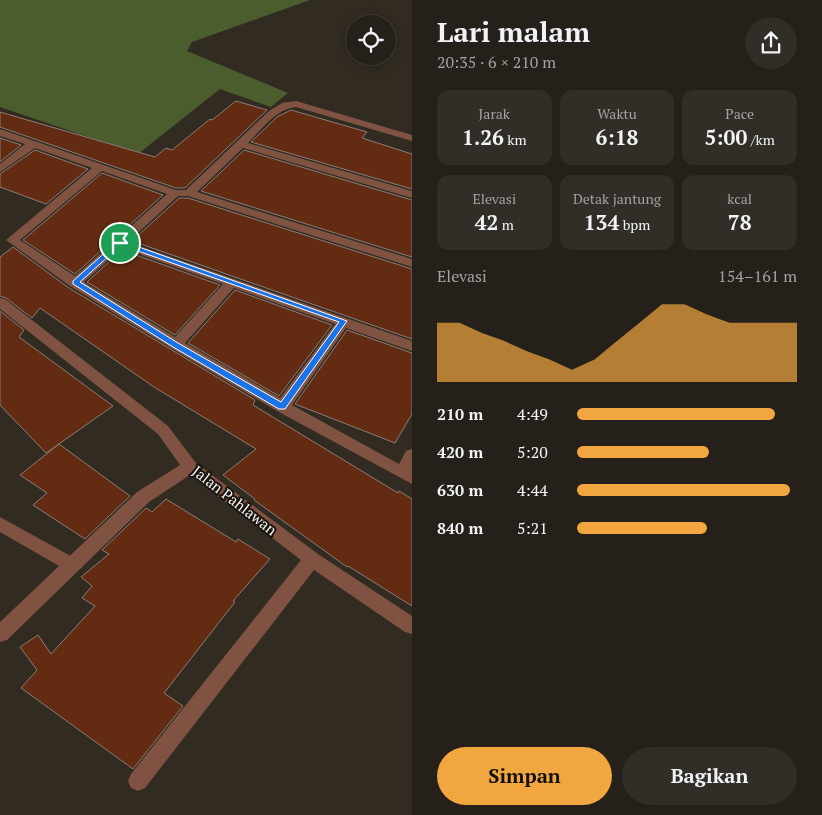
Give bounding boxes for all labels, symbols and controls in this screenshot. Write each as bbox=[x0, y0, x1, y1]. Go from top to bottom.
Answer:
text: Lari malam bbox=[437, 13, 590, 50]
map controls bbox=[346, 15, 396, 65]
button: locate bbox=[346, 15, 396, 65]
button: share bbox=[745, 17, 797, 69]
text: 20:35 · 6 × 210 m bbox=[437, 51, 556, 73]
text: Jarak bbox=[479, 104, 510, 123]
text: Waktu bbox=[597, 104, 637, 123]
text: Pace bbox=[725, 104, 754, 123]
text: 1.26 bbox=[462, 123, 504, 151]
text: 6:18 bbox=[596, 123, 638, 151]
text: 5:00 bbox=[704, 123, 747, 151]
text: km bbox=[504, 130, 527, 149]
text: /km bbox=[747, 130, 775, 149]
text: Elevasi bbox=[473, 189, 516, 208]
text: Detak jantung bbox=[573, 189, 661, 208]
text: kcal bbox=[727, 189, 752, 208]
text: 42 bbox=[475, 208, 498, 236]
text: 134 bbox=[584, 208, 619, 236]
text: 78 bbox=[728, 208, 752, 236]
text: m bbox=[498, 215, 514, 234]
text: bpm bbox=[619, 215, 650, 234]
pin bbox=[99, 222, 141, 264]
icon: arrive bbox=[106, 229, 134, 257]
text: Elevasi bbox=[437, 265, 487, 287]
text: 154–161 m bbox=[718, 265, 797, 287]
text: 210 m bbox=[437, 403, 483, 425]
text: 4:49 bbox=[517, 403, 548, 425]
text: 420 m bbox=[437, 441, 483, 463]
text: 5:20 bbox=[517, 441, 548, 463]
street label: Jalan Pahlawan bbox=[189, 461, 281, 539]
text: 630 m bbox=[437, 479, 483, 501]
text: 4:44 bbox=[517, 479, 548, 501]
text: 840 m bbox=[437, 517, 483, 539]
text: 5:21 bbox=[517, 517, 548, 539]
button: Simpan bbox=[437, 747, 612, 805]
button: Bagikan bbox=[622, 747, 797, 805]

